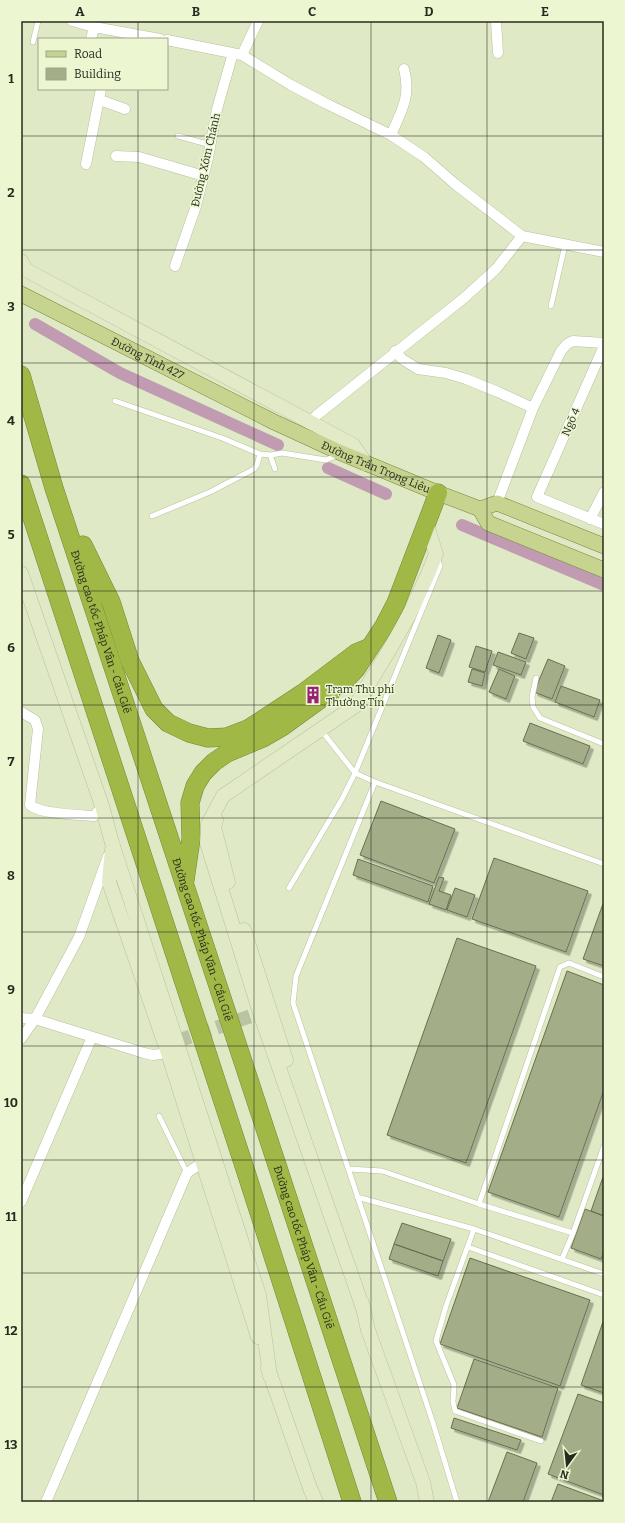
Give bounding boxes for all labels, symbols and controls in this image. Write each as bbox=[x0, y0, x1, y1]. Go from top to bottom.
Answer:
text: A bbox=[75, 4, 85, 19]
text: B bbox=[192, 4, 200, 19]
text: C bbox=[308, 4, 316, 19]
text: D bbox=[424, 4, 434, 19]
text: E bbox=[541, 4, 549, 19]
legend bbox=[38, 38, 168, 90]
text: Road bbox=[74, 47, 102, 61]
text: Building bbox=[74, 67, 121, 81]
text: 1 bbox=[8, 71, 14, 86]
street label: Đường Xóm Chánh bbox=[189, 112, 223, 208]
text: 2 bbox=[7, 185, 15, 200]
text: 3 bbox=[7, 299, 15, 314]
street label: Đường Tỉnh 427 bbox=[109, 334, 187, 382]
street label: Ngõ 4 bbox=[559, 405, 583, 438]
text: 4 bbox=[7, 413, 15, 428]
street label: Đường Trần Trọng Liêu bbox=[319, 438, 432, 496]
text: 5 bbox=[7, 527, 15, 542]
street label: Đường cao tốc Pháp Vân - Cầu Giẽ bbox=[68, 548, 134, 715]
text: 6 bbox=[7, 640, 15, 655]
place label: Trạm Thu phí Thường Tín bbox=[326, 683, 395, 709]
building icon: Trạm Thu phí Thường Tín bbox=[303, 685, 323, 705]
text: 7 bbox=[8, 754, 15, 769]
street label: Đường cao tốc Pháp Vân - Cầu Giẽ bbox=[170, 856, 236, 1023]
text: 8 bbox=[7, 868, 15, 883]
text: 9 bbox=[7, 982, 15, 997]
text: 10 bbox=[4, 1095, 18, 1110]
street label: Đường cao tốc Pháp Vân - Cầu Giẽ bbox=[271, 1164, 337, 1330]
text: 11 bbox=[5, 1209, 17, 1224]
text: 12 bbox=[5, 1323, 17, 1338]
text: 13 bbox=[4, 1437, 18, 1452]
north arrow bbox=[547, 1445, 587, 1485]
text: N bbox=[558, 1467, 570, 1482]

